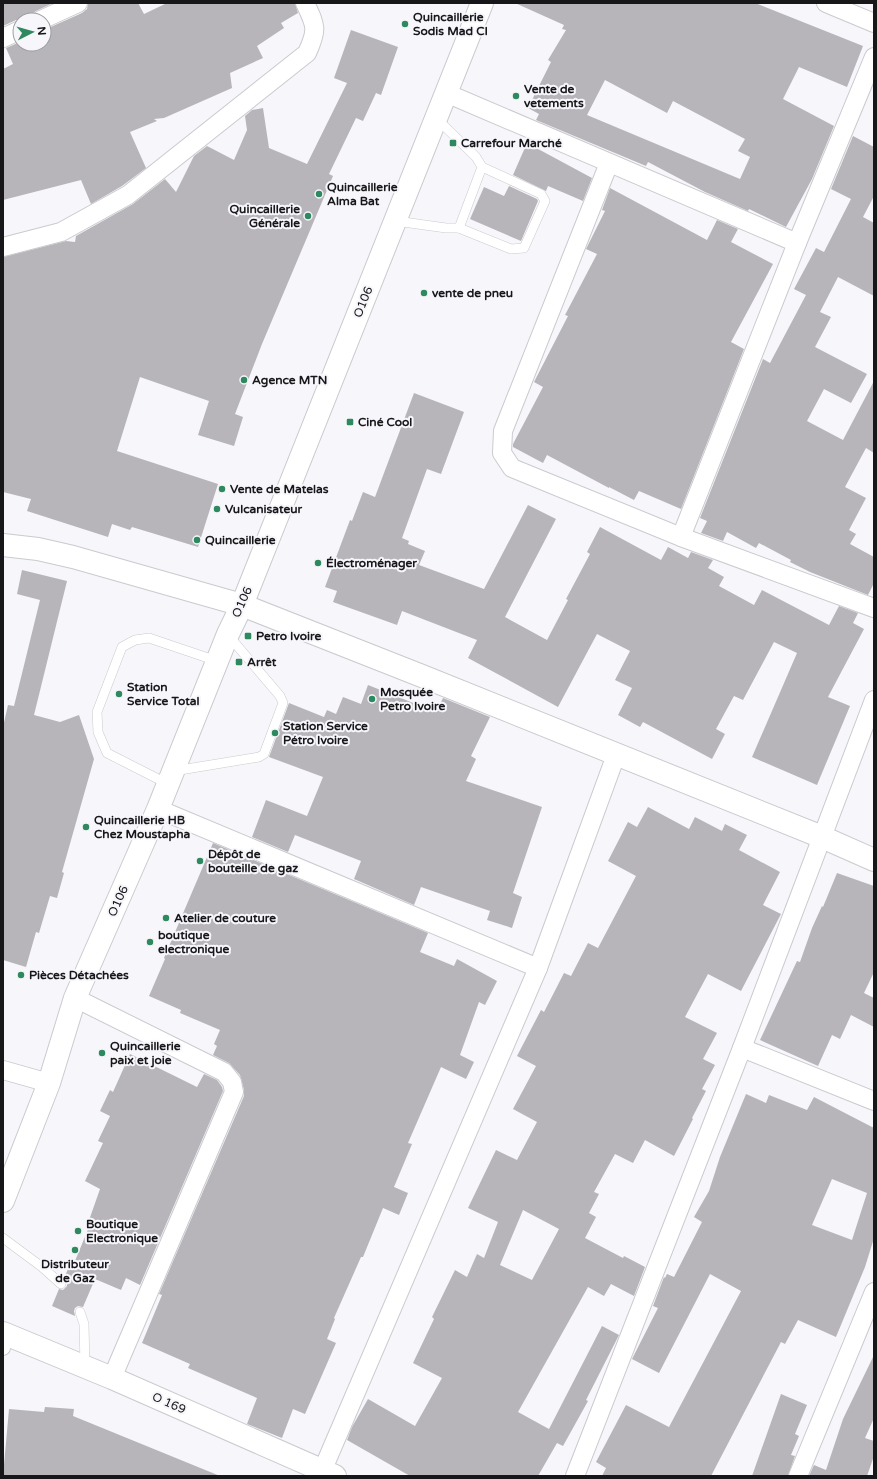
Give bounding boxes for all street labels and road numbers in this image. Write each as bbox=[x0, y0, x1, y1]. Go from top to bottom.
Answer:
street label: O106 bbox=[350, 284, 376, 320]
street label: O106 bbox=[229, 584, 255, 620]
street label: O106 bbox=[105, 883, 131, 919]
street label: O 169 bbox=[150, 1389, 188, 1417]

